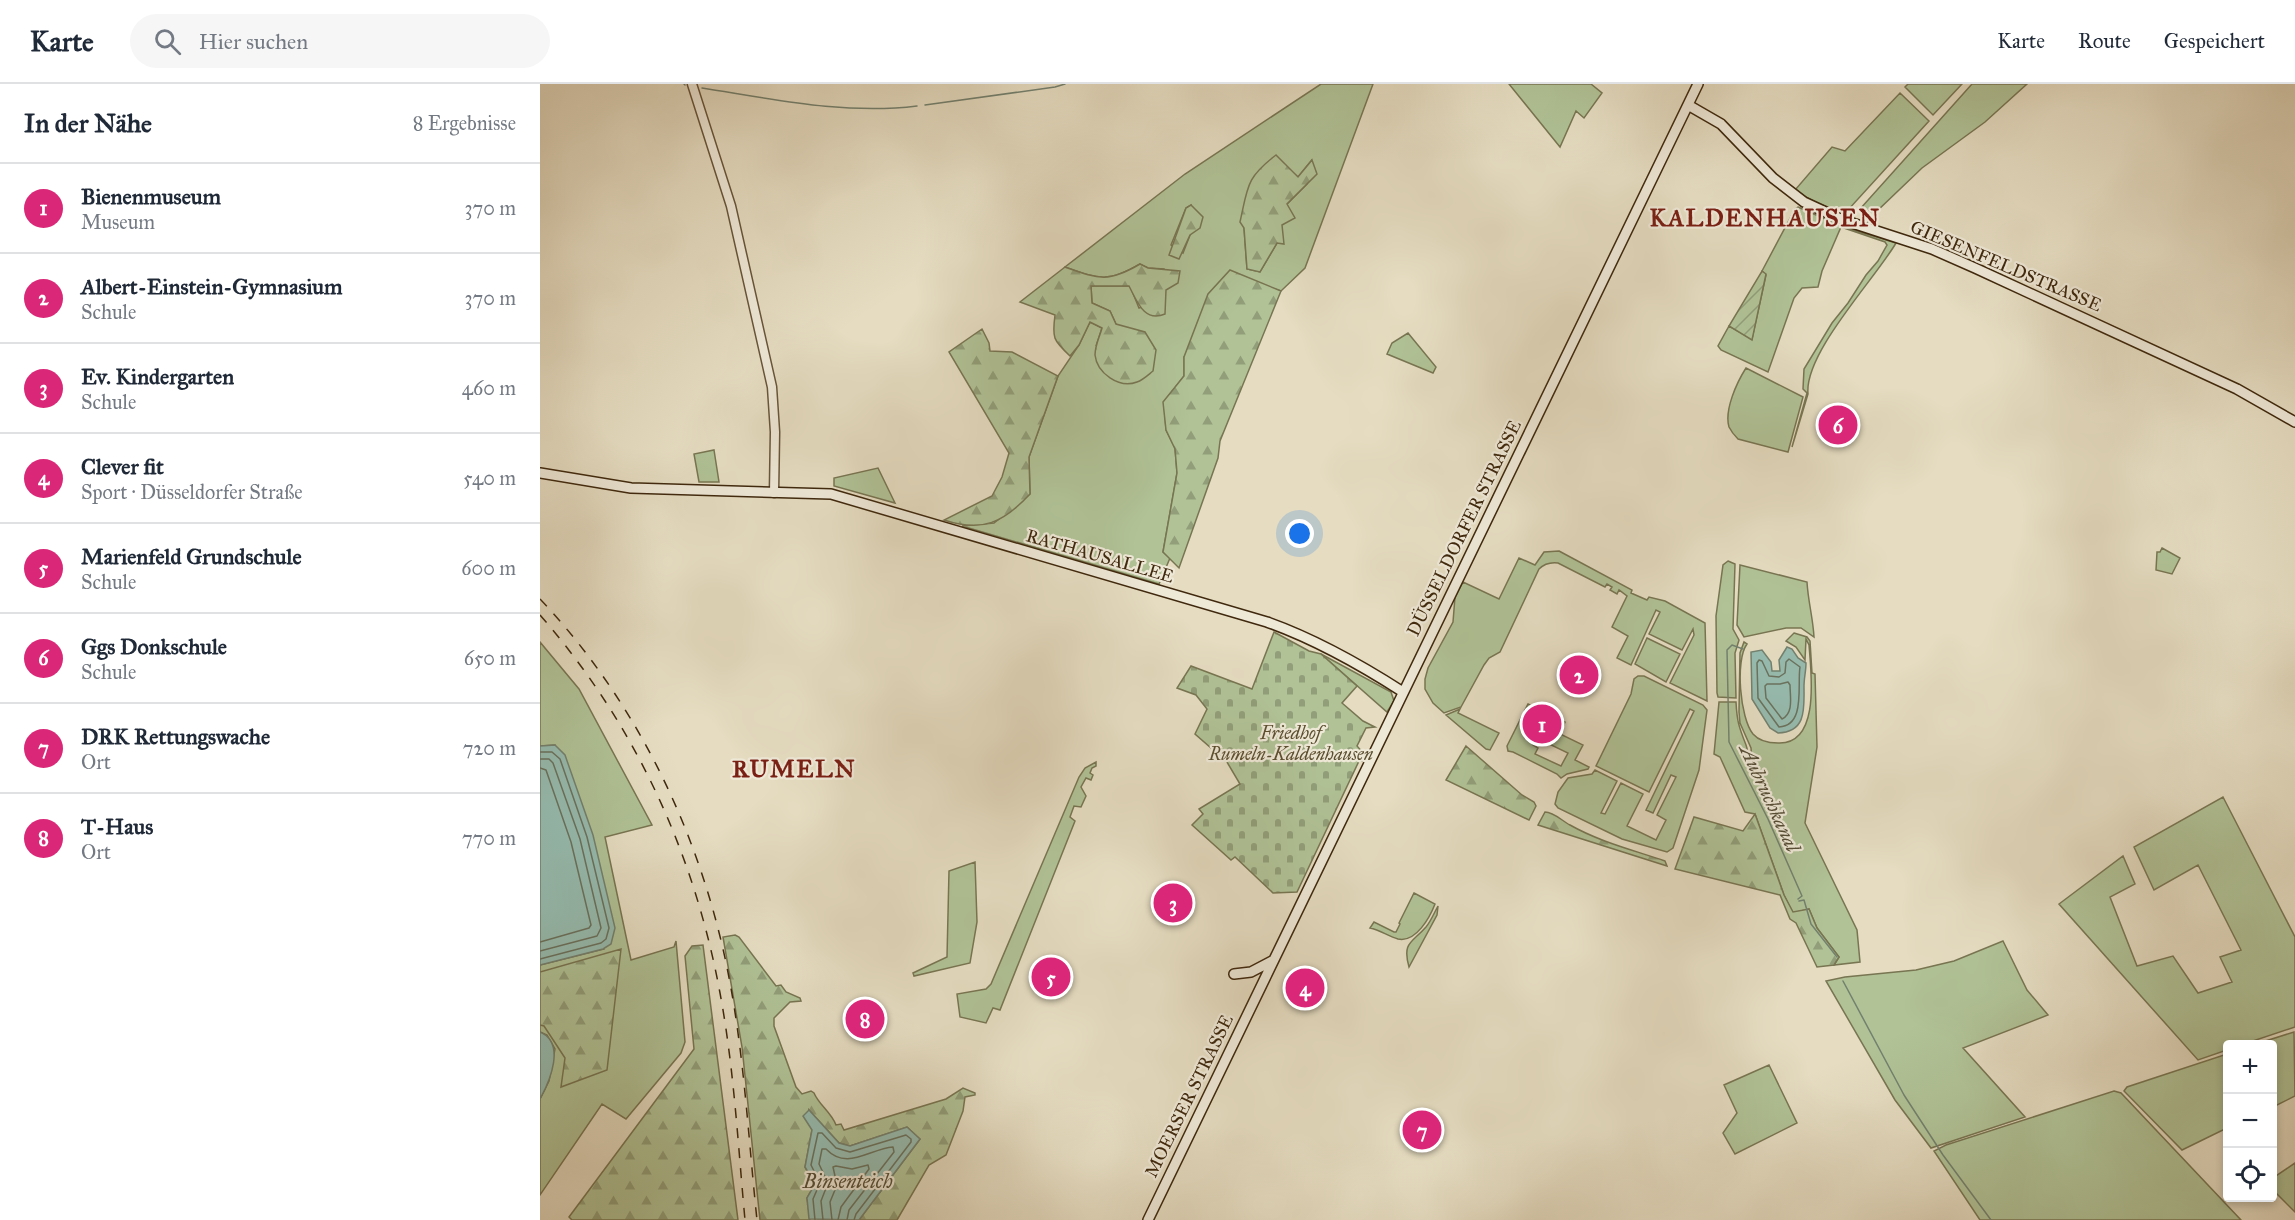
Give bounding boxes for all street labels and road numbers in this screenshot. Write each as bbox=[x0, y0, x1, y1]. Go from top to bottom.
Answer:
street label: GIESENFELDSTRASSE bbox=[1907, 216, 2105, 316]
street label: DÜSSELDORFER STRASSE bbox=[1401, 416, 1526, 640]
street label: RATHAUSALLEE bbox=[1024, 524, 1176, 588]
street label: MOERSER STRASSE bbox=[1140, 1011, 1238, 1181]

